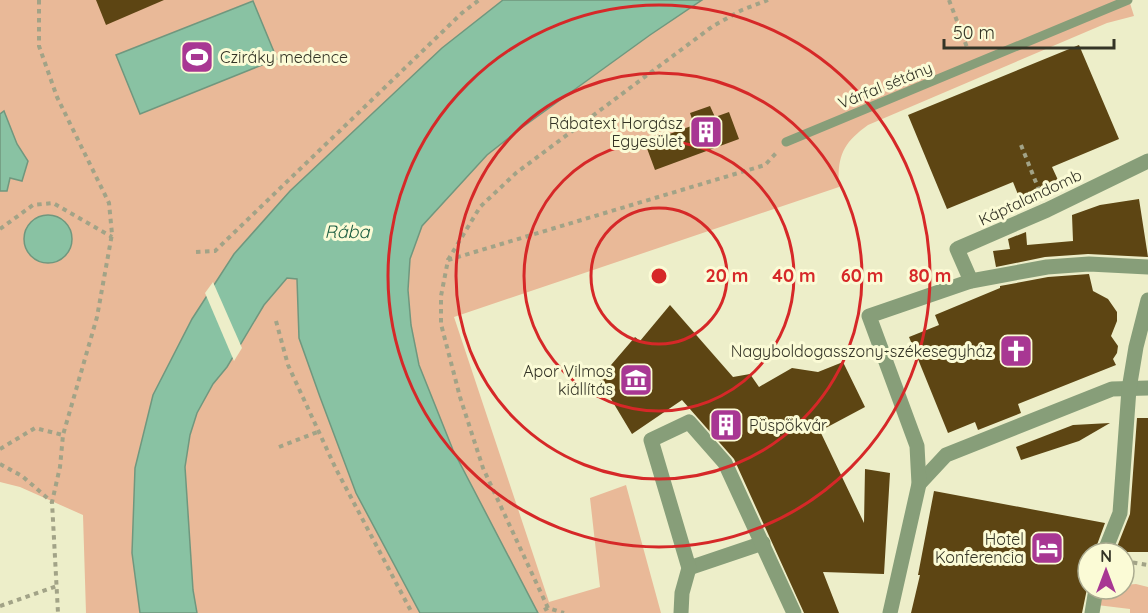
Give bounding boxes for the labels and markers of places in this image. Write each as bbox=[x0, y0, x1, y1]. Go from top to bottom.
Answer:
sports icon: Cziráky medence bbox=[179, 39, 215, 75]
place label: Cziráky medence bbox=[220, 47, 348, 67]
place label: Rábatext Horgász Egyesület bbox=[549, 113, 683, 151]
building icon: Rábatext Horgász Egyesület bbox=[688, 114, 724, 150]
centre of rings bbox=[649, 266, 669, 286]
church icon: Nagyboldogasszony-székesegyház bbox=[998, 333, 1034, 369]
place label: Nagyboldogasszony-székesegyház bbox=[731, 341, 993, 361]
place label: Apor Vilmos kiállítás bbox=[523, 361, 613, 399]
museum icon: Apor Vilmos kiállítás bbox=[618, 362, 654, 398]
building icon: Püspökvár bbox=[708, 407, 744, 443]
place label: Püspökvár bbox=[749, 415, 827, 435]
place label: Hotel Konferencia bbox=[935, 529, 1024, 567]
hotel icon: Hotel Konferencia bbox=[1029, 530, 1065, 566]

